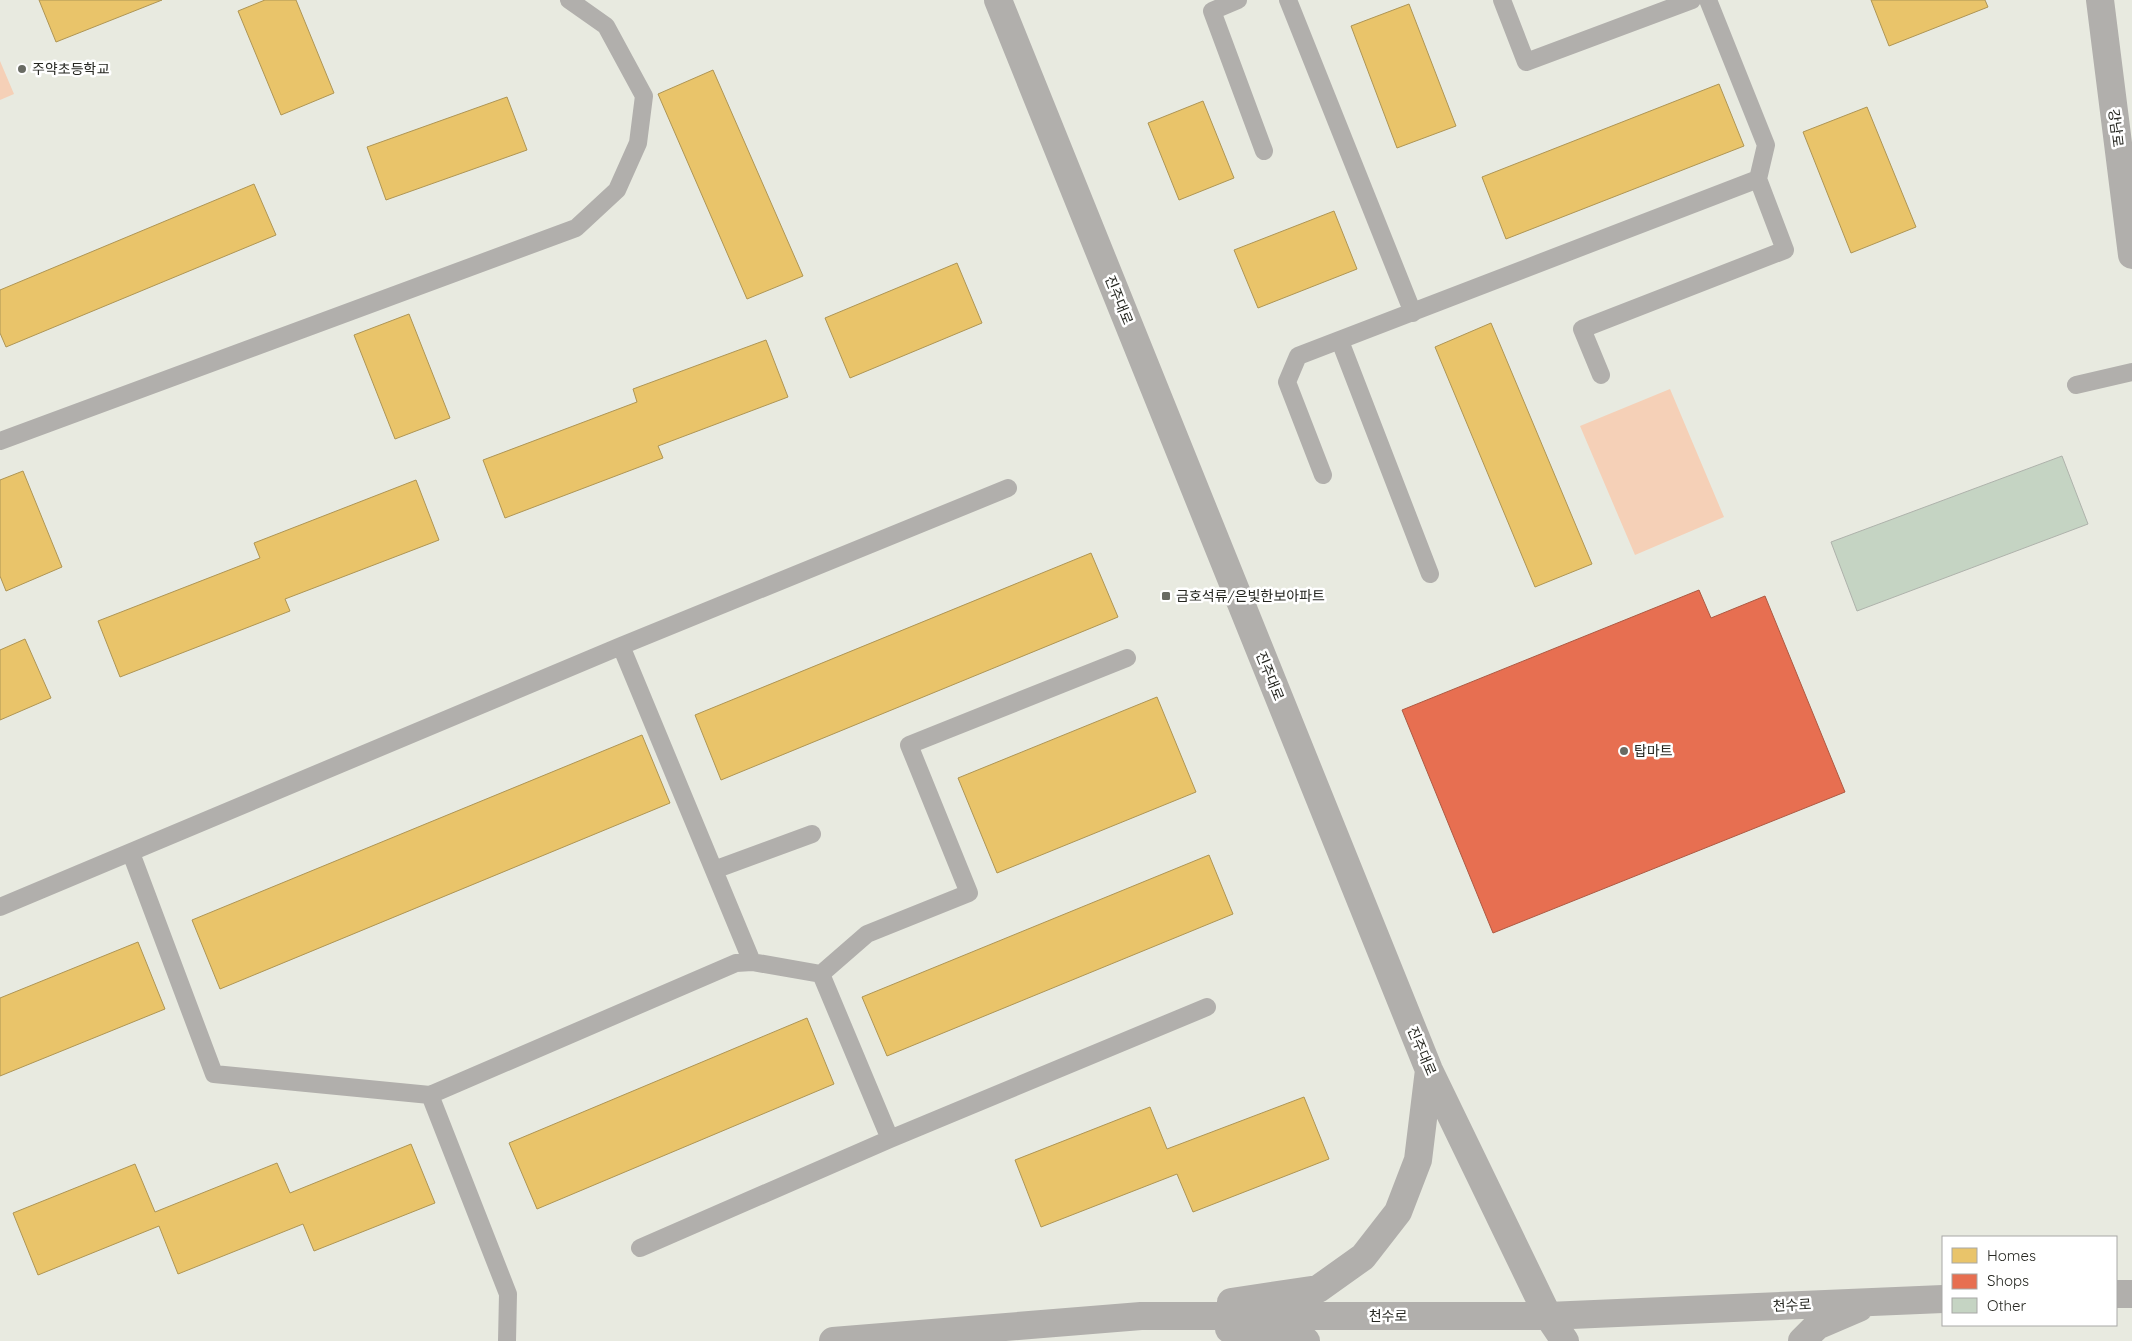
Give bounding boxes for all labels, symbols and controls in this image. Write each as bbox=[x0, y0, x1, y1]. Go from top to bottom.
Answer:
place label: 주약초등학교 bbox=[32, 60, 109, 78]
marker: 주약초등학교 bbox=[16, 63, 28, 75]
street label: 강남로 bbox=[2105, 108, 2127, 148]
street label: 진주대로 bbox=[1101, 273, 1137, 327]
place label: 금호석류/은빛한보아파트 bbox=[1176, 587, 1325, 605]
marker: 금호석류/은빛한보아파트 bbox=[1160, 590, 1172, 602]
street label: 진주대로 bbox=[1252, 649, 1288, 703]
place label: 탑마트 bbox=[1634, 742, 1673, 760]
marker: 탑마트 bbox=[1618, 745, 1630, 757]
street label: 진주대로 bbox=[1404, 1024, 1440, 1078]
legend bbox=[1942, 1236, 2117, 1326]
text: Homes bbox=[1987, 1246, 2036, 1265]
text: Shops bbox=[1987, 1271, 2029, 1290]
street label: 천수로 bbox=[1772, 1295, 1812, 1315]
text: Other bbox=[1987, 1296, 2027, 1315]
street label: 천수로 bbox=[1369, 1307, 1407, 1325]

